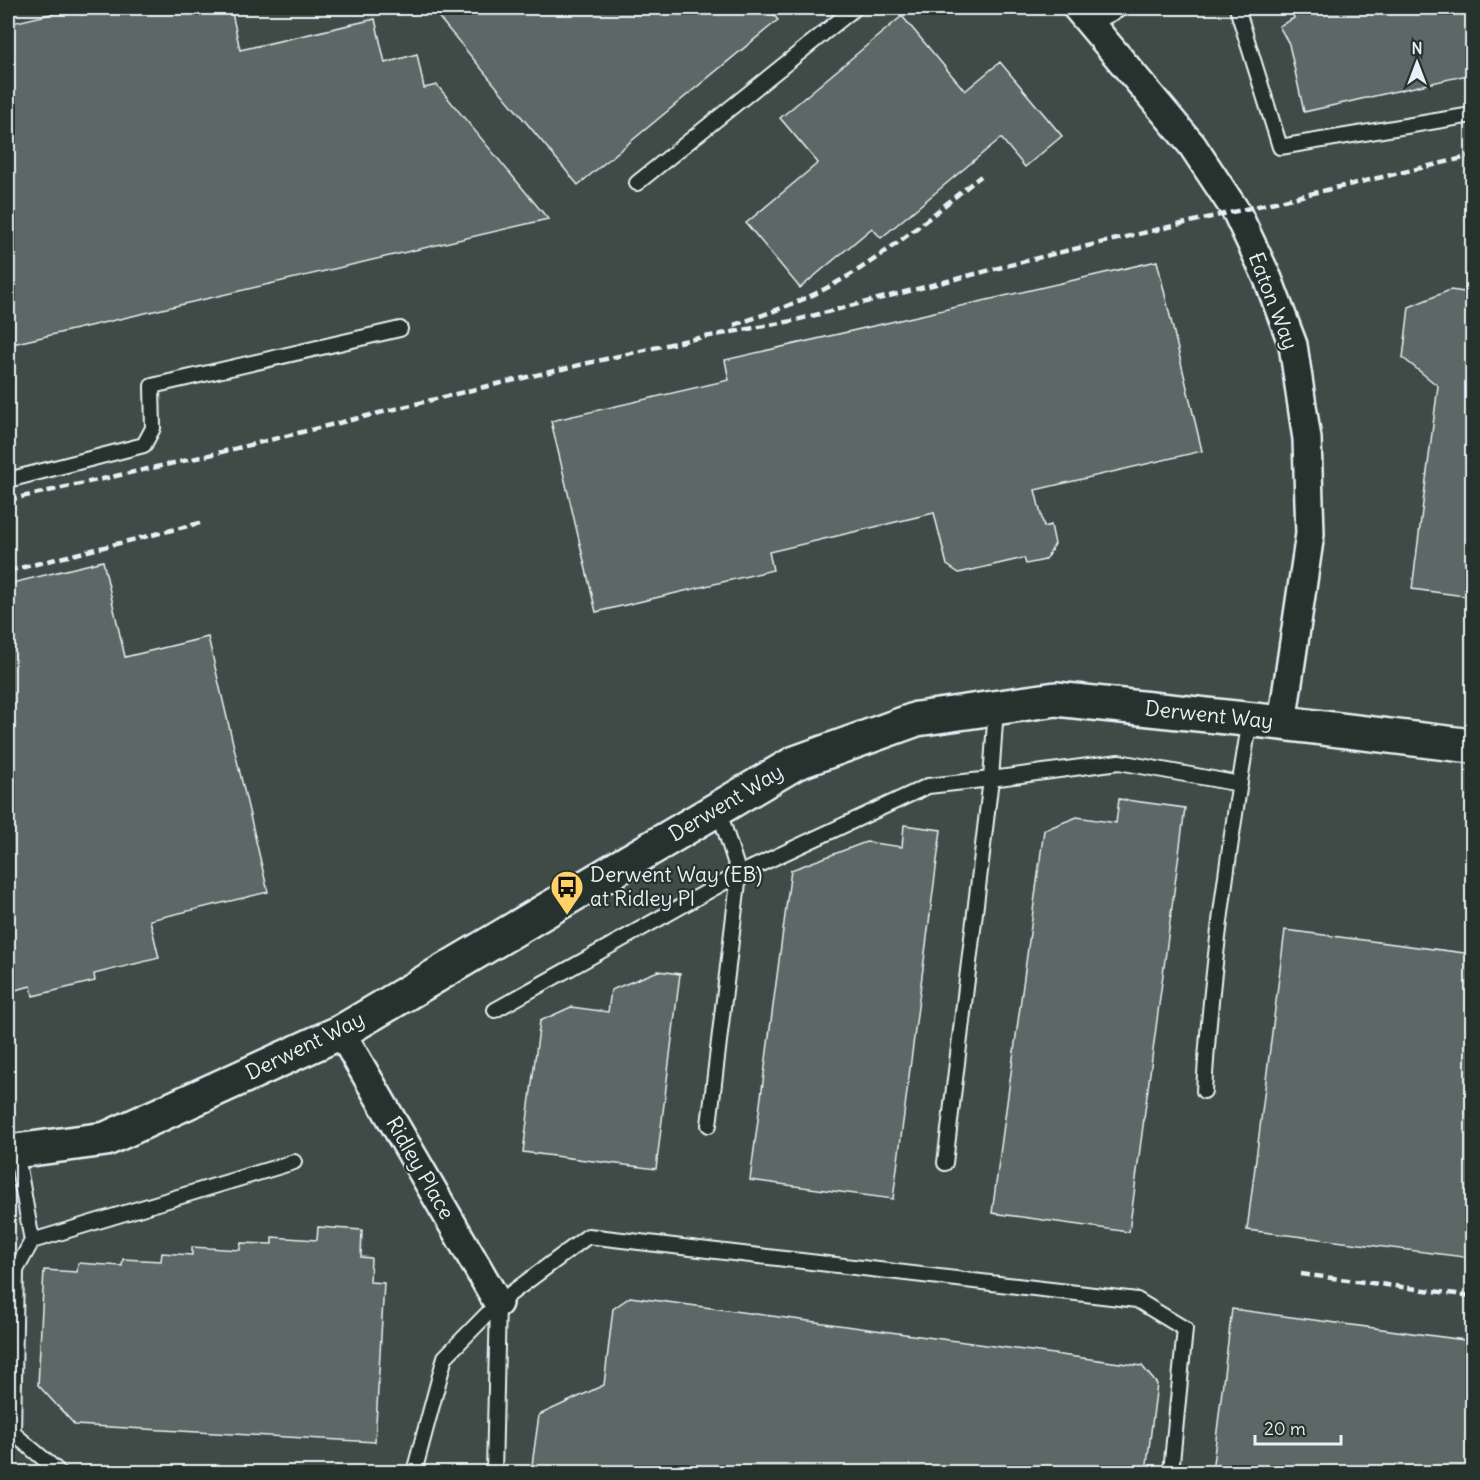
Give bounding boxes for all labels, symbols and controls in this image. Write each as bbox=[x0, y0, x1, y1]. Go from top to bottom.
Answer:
north arrow bbox=[1387, 33, 1447, 93]
text: N bbox=[1411, 38, 1423, 58]
street label: Eaton Way bbox=[1243, 248, 1304, 353]
street label: Derwent Way bbox=[1144, 694, 1275, 735]
street label: Derwent Way bbox=[664, 758, 788, 847]
place label: Derwent Way (EB) at Ridley Pl bbox=[590, 861, 762, 912]
bus stop icon: Derwent Way (EB) at Ridley Pl bbox=[549, 869, 585, 916]
street label: Derwent Way bbox=[241, 1005, 369, 1086]
street label: Ridley Place bbox=[380, 1112, 461, 1224]
scale bar bbox=[1255, 1408, 1340, 1446]
text: 20 m bbox=[1264, 1417, 1306, 1440]

